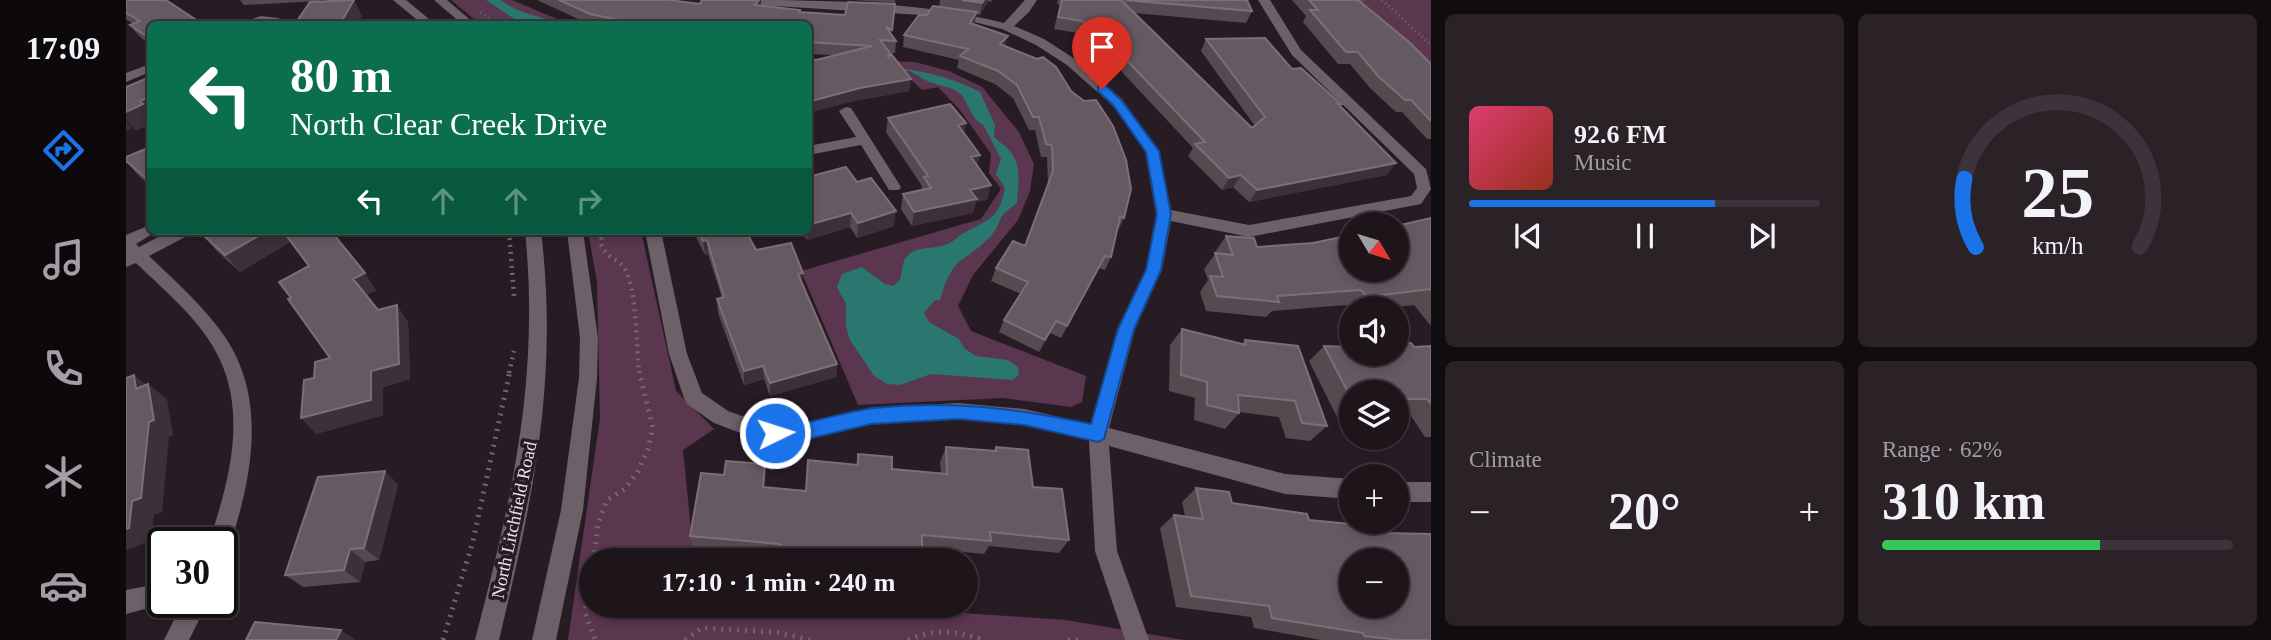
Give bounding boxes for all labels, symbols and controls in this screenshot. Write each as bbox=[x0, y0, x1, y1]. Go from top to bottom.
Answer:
pin bbox=[1072, 17, 1132, 89]
icon: arrive bbox=[1083, 28, 1121, 66]
text: 17:09 bbox=[26, 30, 100, 66]
text: 80 m bbox=[290, 48, 392, 103]
icon: left bbox=[175, 49, 266, 140]
text: North Clear Creek Drive bbox=[290, 106, 607, 142]
text: 92.6 FM bbox=[1574, 120, 1666, 149]
icon: directions bbox=[39, 126, 88, 175]
text: Music bbox=[1574, 150, 1632, 175]
text: 25 bbox=[2021, 152, 2094, 233]
icon: left bbox=[351, 182, 389, 220]
icon: ahead bbox=[424, 182, 462, 220]
icon: ahead bbox=[497, 182, 535, 220]
icon: right bbox=[570, 182, 608, 220]
north arrow bbox=[1339, 212, 1409, 282]
map controls bbox=[1339, 212, 1409, 618]
icon: previous bbox=[1509, 217, 1547, 255]
icon: pause bbox=[1626, 217, 1664, 255]
icon: next bbox=[1743, 217, 1781, 255]
text: km/h bbox=[2032, 232, 2084, 259]
icon: music bbox=[39, 235, 88, 284]
button: sound bbox=[1339, 296, 1409, 366]
icon: phone bbox=[39, 344, 88, 393]
button: layers bbox=[1339, 380, 1409, 450]
position arrow bbox=[738, 396, 812, 470]
text: Range · 62% bbox=[1882, 437, 2002, 462]
street label: North Litchfield Road bbox=[488, 440, 540, 600]
text: Climate bbox=[1469, 447, 1542, 472]
icon: climate bbox=[39, 452, 88, 501]
button: + bbox=[1339, 464, 1409, 534]
text: 310 km bbox=[1882, 473, 2045, 530]
text: 20° bbox=[1608, 483, 1681, 540]
text: − bbox=[1469, 491, 1490, 533]
text: + bbox=[1799, 491, 1820, 533]
speed limit sign: 30 bbox=[147, 527, 238, 618]
button: − bbox=[1339, 548, 1409, 618]
icon: car bbox=[39, 561, 88, 610]
text: 17:10 · 1 min · 240 m bbox=[662, 568, 896, 597]

